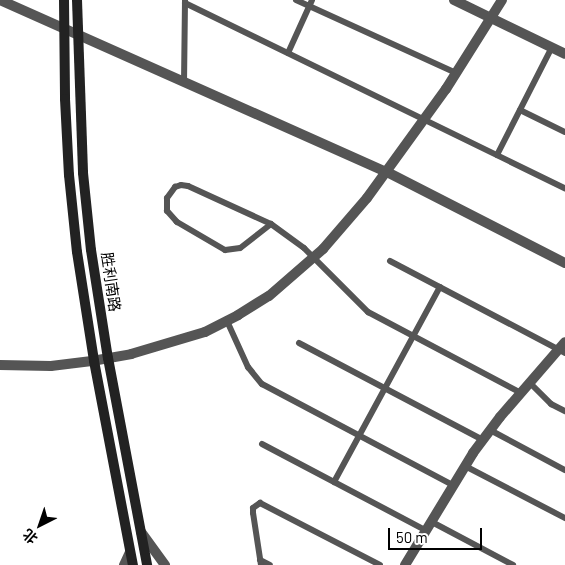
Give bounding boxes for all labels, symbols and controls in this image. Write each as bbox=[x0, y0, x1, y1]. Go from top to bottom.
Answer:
street label: 胜利南路 bbox=[98, 251, 124, 313]
north arrow bbox=[15, 500, 65, 550]
scale bar bbox=[390, 518, 484, 550]
text: 北 bbox=[19, 526, 41, 548]
text: 50 m bbox=[396, 528, 428, 546]

